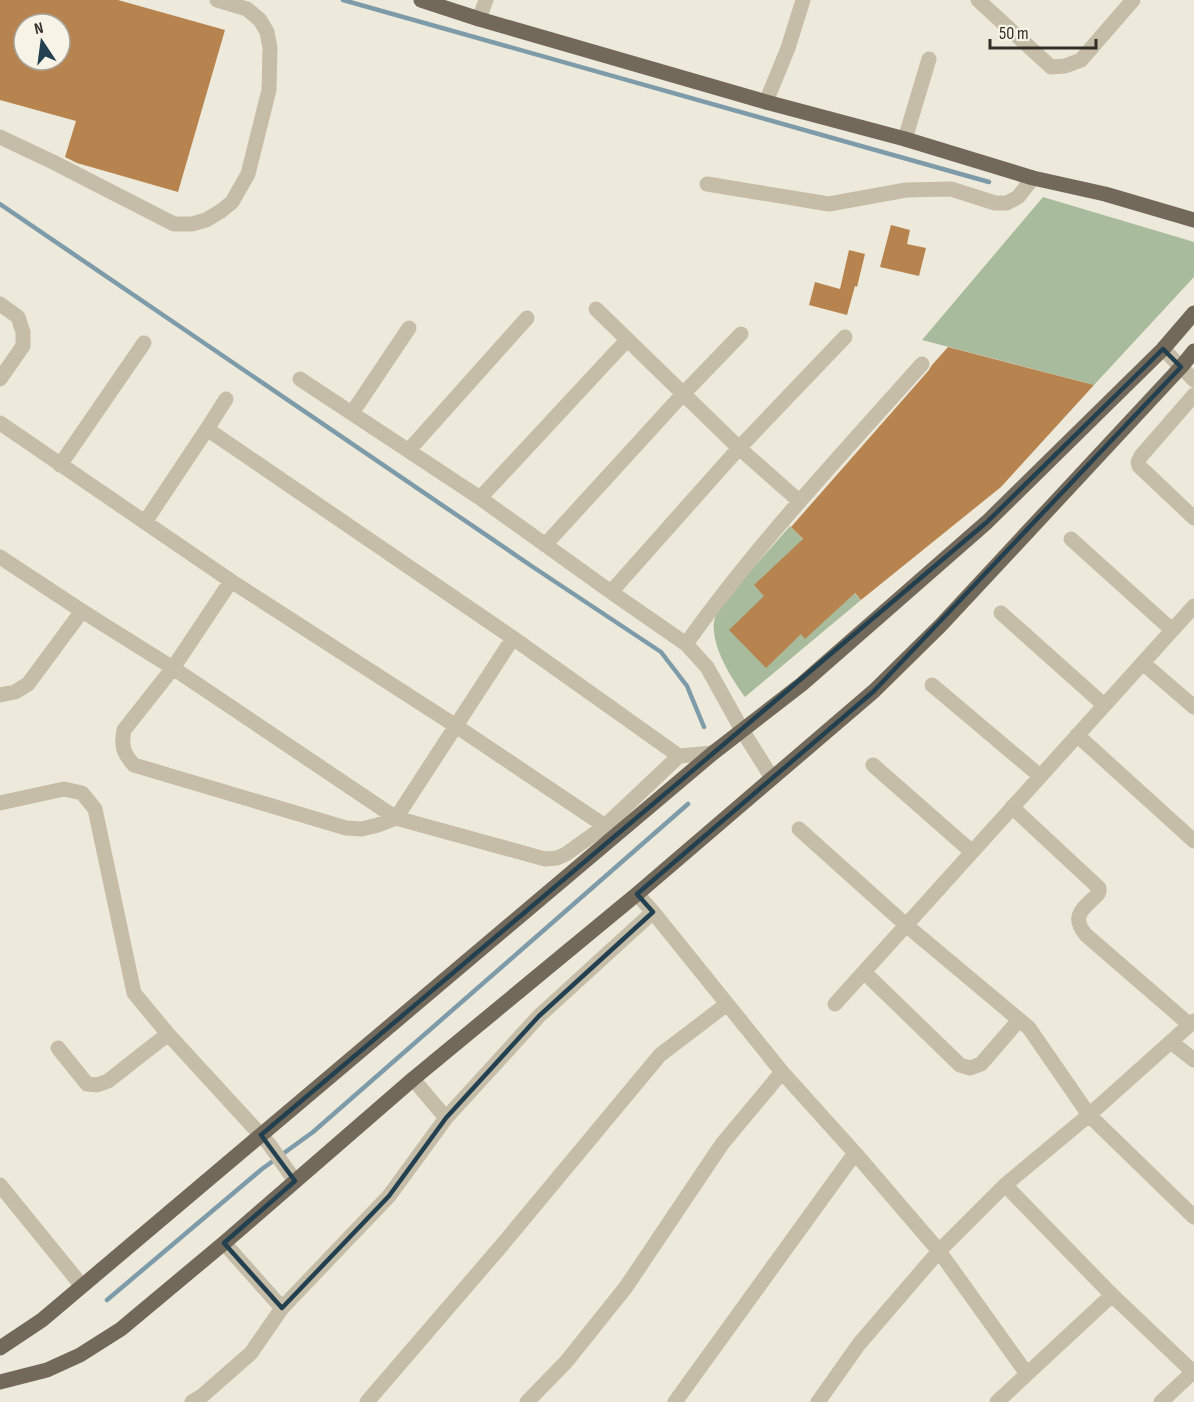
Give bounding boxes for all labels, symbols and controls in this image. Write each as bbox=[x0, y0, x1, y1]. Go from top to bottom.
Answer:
north arrow bbox=[12, 12, 72, 72]
scale bar bbox=[990, 12, 1096, 50]
text: N bbox=[33, 19, 45, 39]
text: 50 m bbox=[999, 23, 1029, 44]

